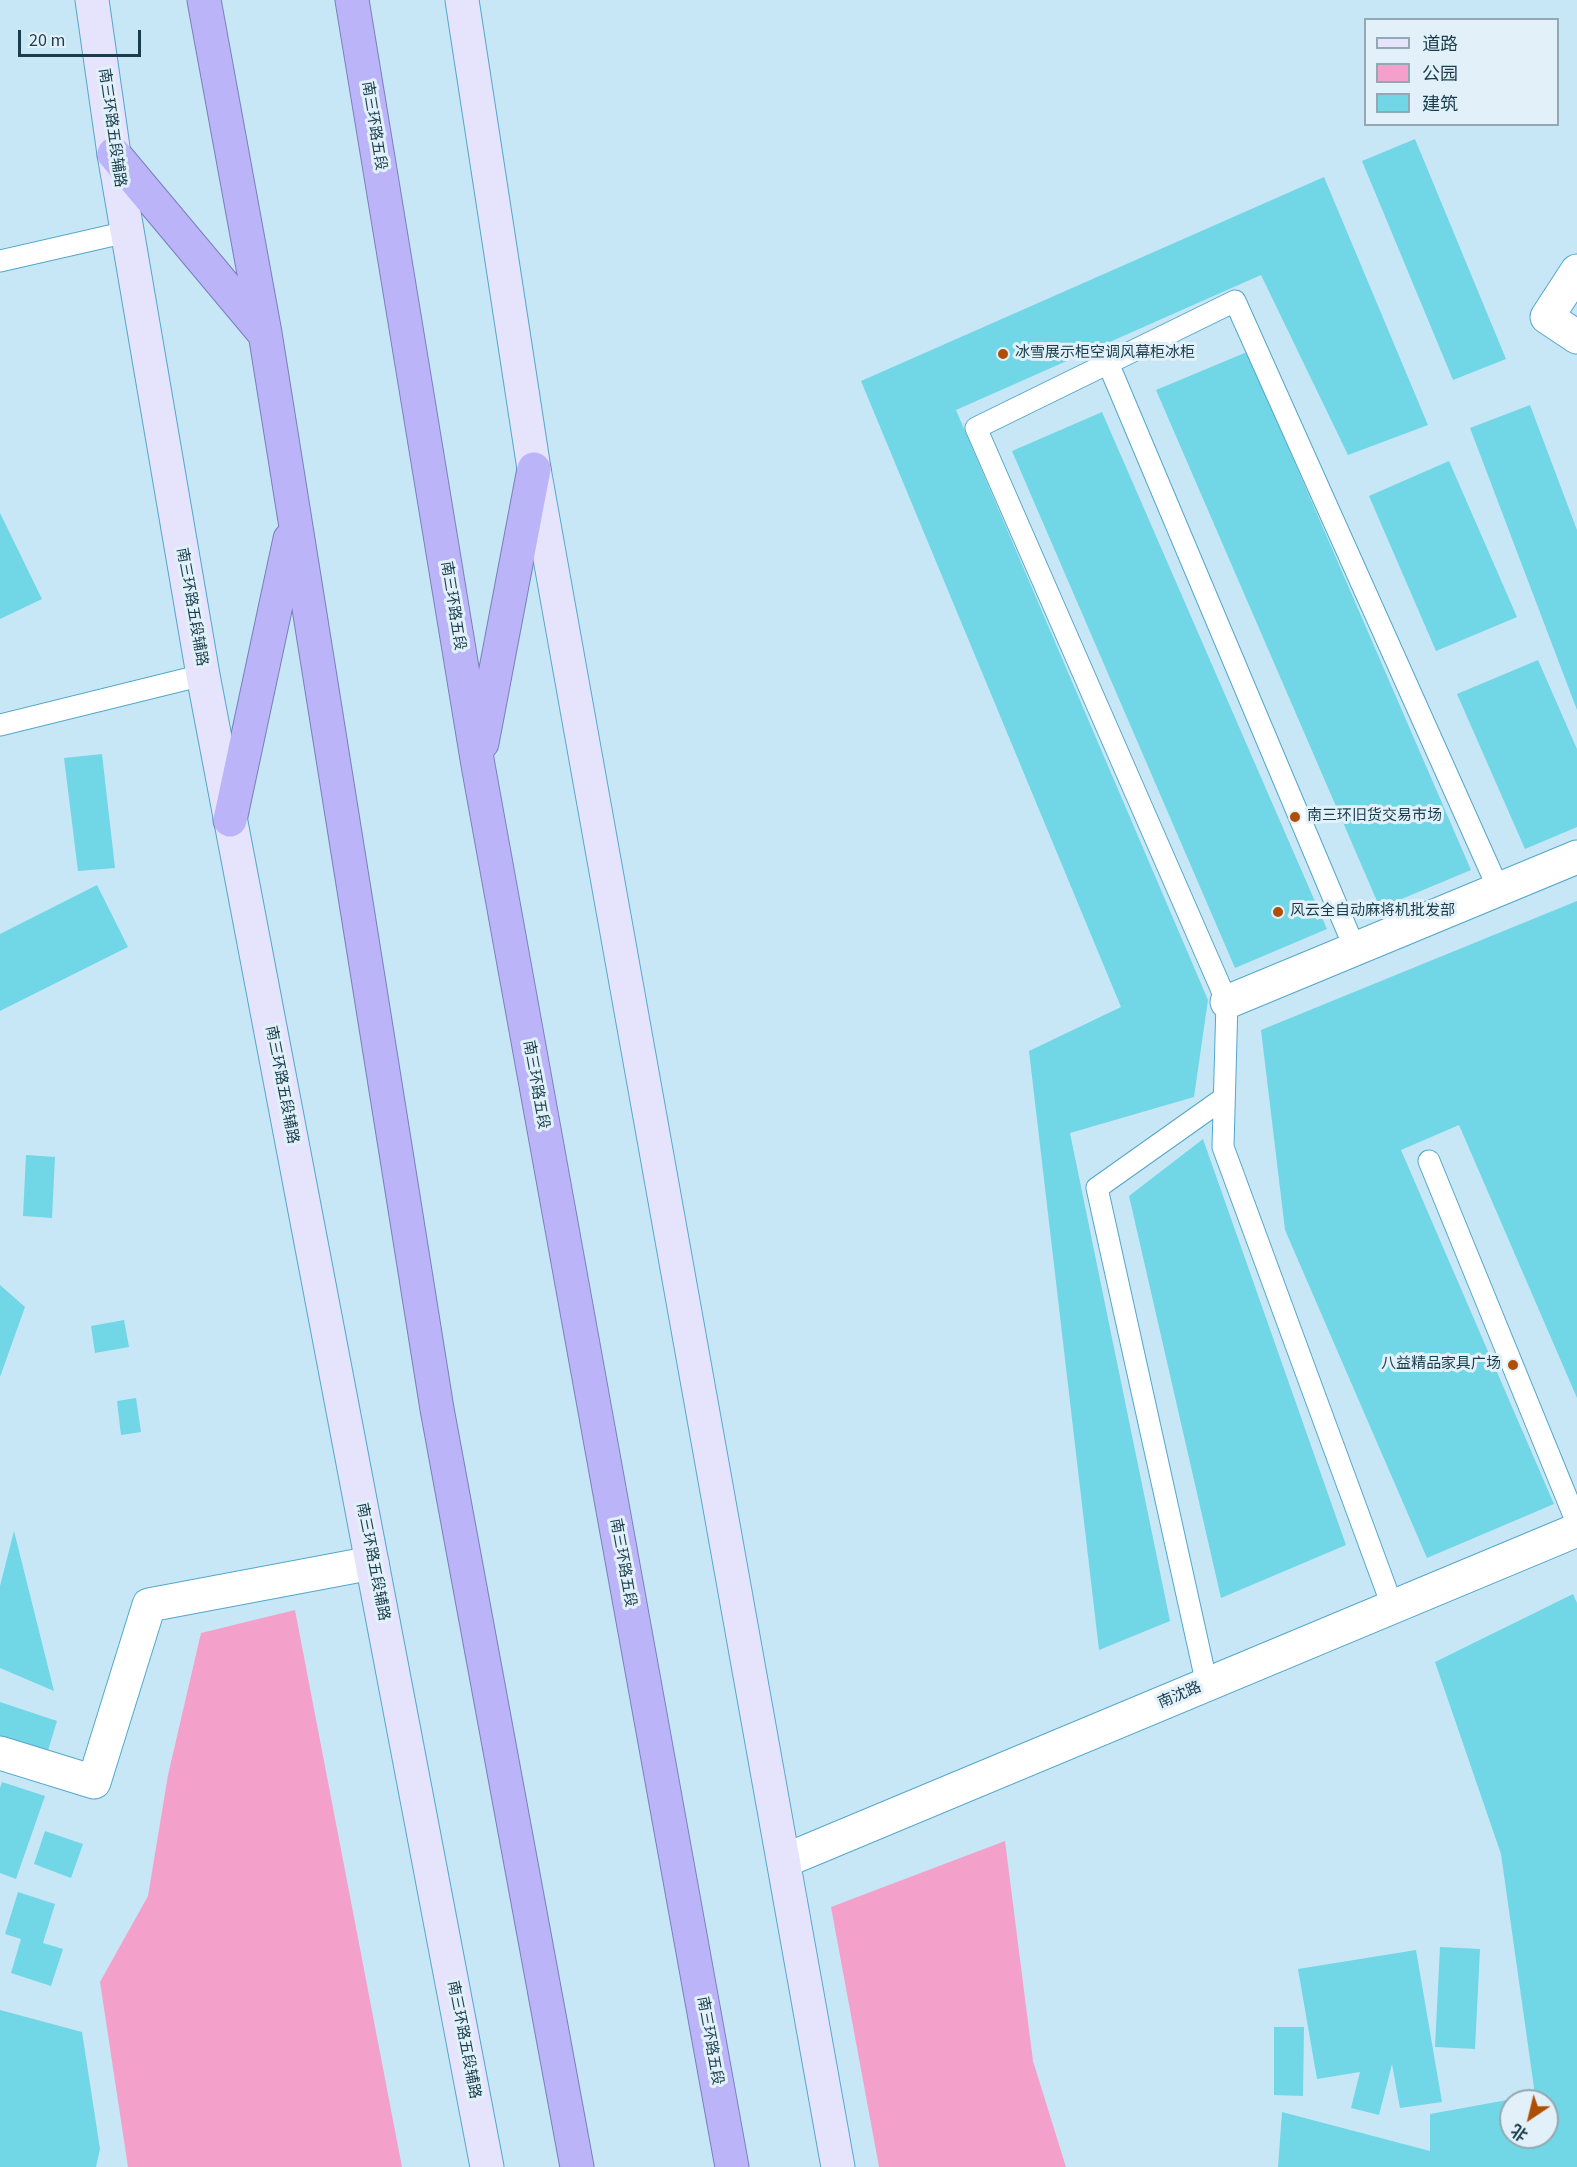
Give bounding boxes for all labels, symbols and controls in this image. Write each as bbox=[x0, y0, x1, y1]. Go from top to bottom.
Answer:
scale bar bbox=[21, 18, 144, 56]
legend bbox=[1364, 18, 1559, 126]
text: 20 m bbox=[29, 28, 65, 53]
text: 道路 bbox=[1422, 32, 1458, 57]
text: 公园 bbox=[1422, 62, 1458, 87]
street label: 南三环路五段辅路 bbox=[94, 67, 128, 189]
street label: 南三环路五段 bbox=[357, 80, 389, 172]
text: 建筑 bbox=[1422, 92, 1458, 117]
place label: 冰雪展示柜空调风幕柜冰柜 bbox=[1015, 345, 1195, 363]
marker: 冰雪展示柜空调风幕柜冰柜 bbox=[996, 347, 1010, 361]
street label: 南三环路五段辅路 bbox=[172, 546, 210, 668]
street label: 南三环路五段 bbox=[436, 560, 468, 652]
place label: 南三环旧货交易市场 bbox=[1307, 808, 1442, 826]
marker: 南三环旧货交易市场 bbox=[1288, 810, 1302, 824]
place label: 风云全自动麻将机批发部 bbox=[1290, 903, 1455, 921]
marker: 风云全自动麻将机批发部 bbox=[1271, 905, 1285, 919]
street label: 南三环路五段辅路 bbox=[261, 1024, 301, 1146]
street label: 南三环路五段 bbox=[518, 1039, 552, 1131]
place label: 八益精品家具广场 bbox=[1381, 1356, 1501, 1374]
marker: 八益精品家具广场 bbox=[1506, 1358, 1520, 1372]
street label: 南三环路五段辅路 bbox=[352, 1501, 392, 1623]
street label: 南三环路五段 bbox=[605, 1517, 639, 1609]
street label: 南沈路 bbox=[1156, 1679, 1204, 1713]
street label: 南三环路五段辅路 bbox=[443, 1979, 483, 2101]
street label: 南三环路五段 bbox=[692, 1995, 726, 2087]
north arrow bbox=[1499, 2089, 1559, 2149]
text: 北 bbox=[1507, 2119, 1533, 2146]

